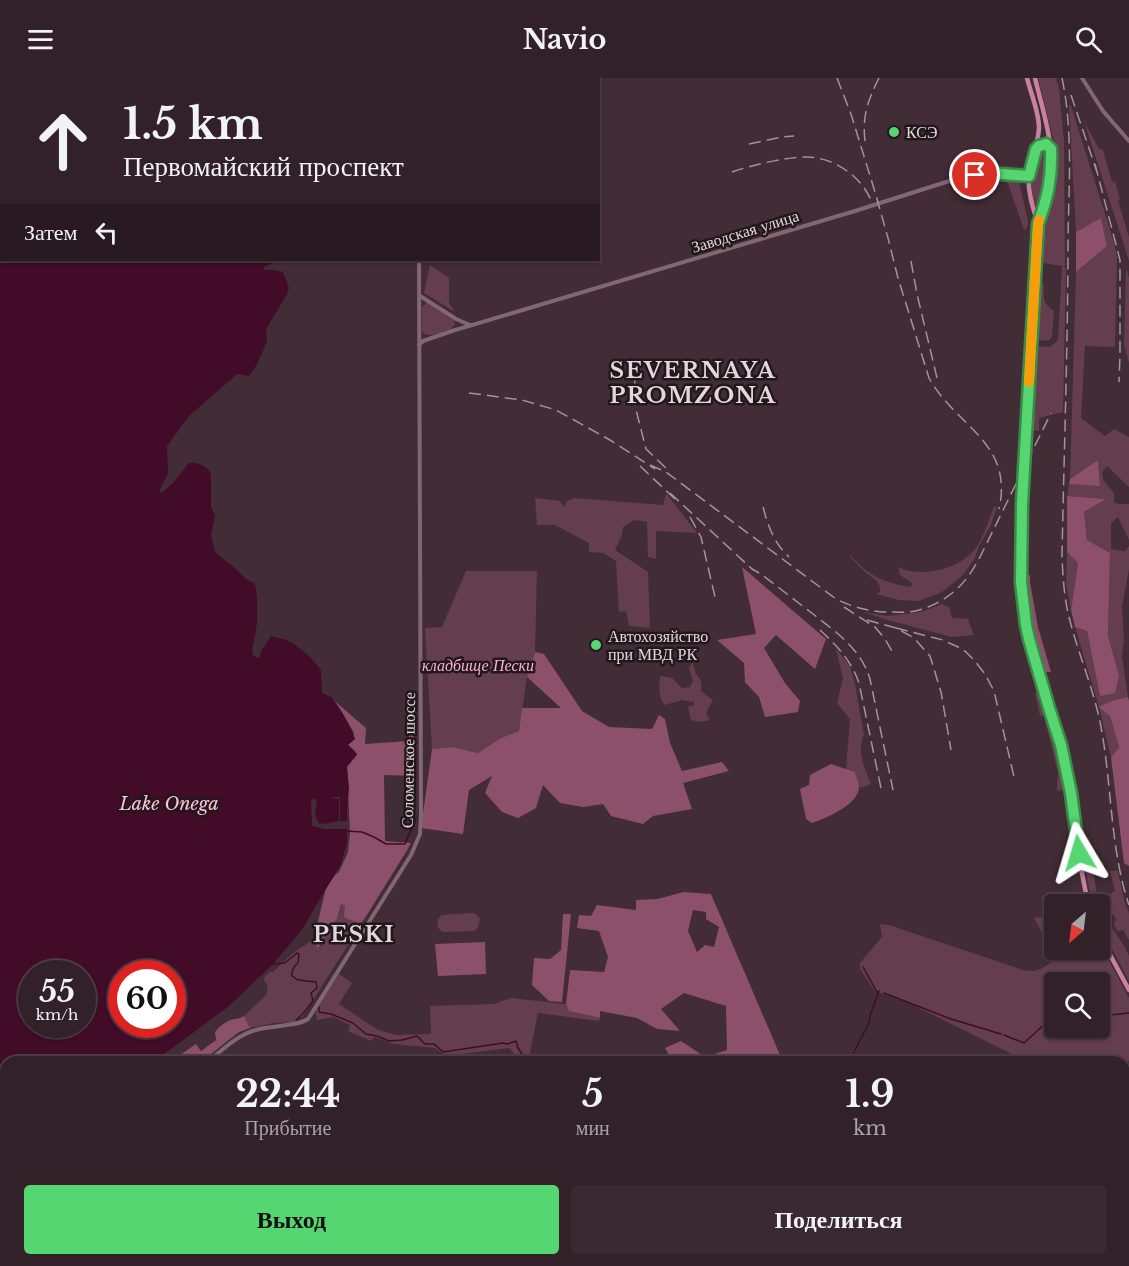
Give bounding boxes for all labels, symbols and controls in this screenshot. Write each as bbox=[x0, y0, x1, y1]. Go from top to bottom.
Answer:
icon: menu bbox=[24, 23, 57, 56]
text: Navio bbox=[523, 23, 606, 56]
icon: search bbox=[1072, 23, 1105, 56]
text: 1.5 km bbox=[123, 98, 263, 150]
icon: ahead bbox=[24, 102, 102, 180]
place label: КСЭ bbox=[906, 122, 938, 142]
marker: КСЭ bbox=[887, 125, 901, 139]
pin bbox=[949, 149, 1000, 200]
text: Первомайский проспект bbox=[123, 150, 404, 183]
icon: arrive bbox=[958, 158, 991, 191]
street label: Заводская улица bbox=[689, 205, 801, 257]
icon: left bbox=[90, 216, 123, 249]
text: Затем bbox=[24, 219, 78, 246]
district label: SEVERNAYA PROMZONA bbox=[609, 357, 777, 409]
place label: Автохозяйство при МВД РК bbox=[608, 626, 708, 664]
marker: Автохозяйство при МВД РК bbox=[589, 638, 603, 652]
park label: кладбище Пески bbox=[422, 655, 534, 675]
street label: Соломенское шоссе bbox=[397, 692, 419, 828]
water label: Lake Onega bbox=[118, 793, 219, 815]
position arrow bbox=[1047, 821, 1111, 885]
north arrow bbox=[1044, 894, 1110, 960]
map controls bbox=[1044, 894, 1110, 1038]
district label: PESKI bbox=[313, 921, 395, 948]
speed limit sign: 60 bbox=[108, 960, 186, 1038]
button: search bbox=[1044, 972, 1110, 1038]
text: 55 bbox=[39, 973, 75, 1010]
text: km/h bbox=[36, 1005, 78, 1024]
text: 22:44 bbox=[235, 1072, 340, 1117]
text: 5 bbox=[582, 1072, 603, 1117]
text: 1.9 bbox=[845, 1072, 895, 1117]
text: Прибытие bbox=[244, 1116, 331, 1140]
text: мин bbox=[576, 1116, 610, 1140]
text: km bbox=[853, 1116, 887, 1140]
button: Выход bbox=[24, 1185, 559, 1254]
button: Поделиться bbox=[571, 1185, 1106, 1254]

